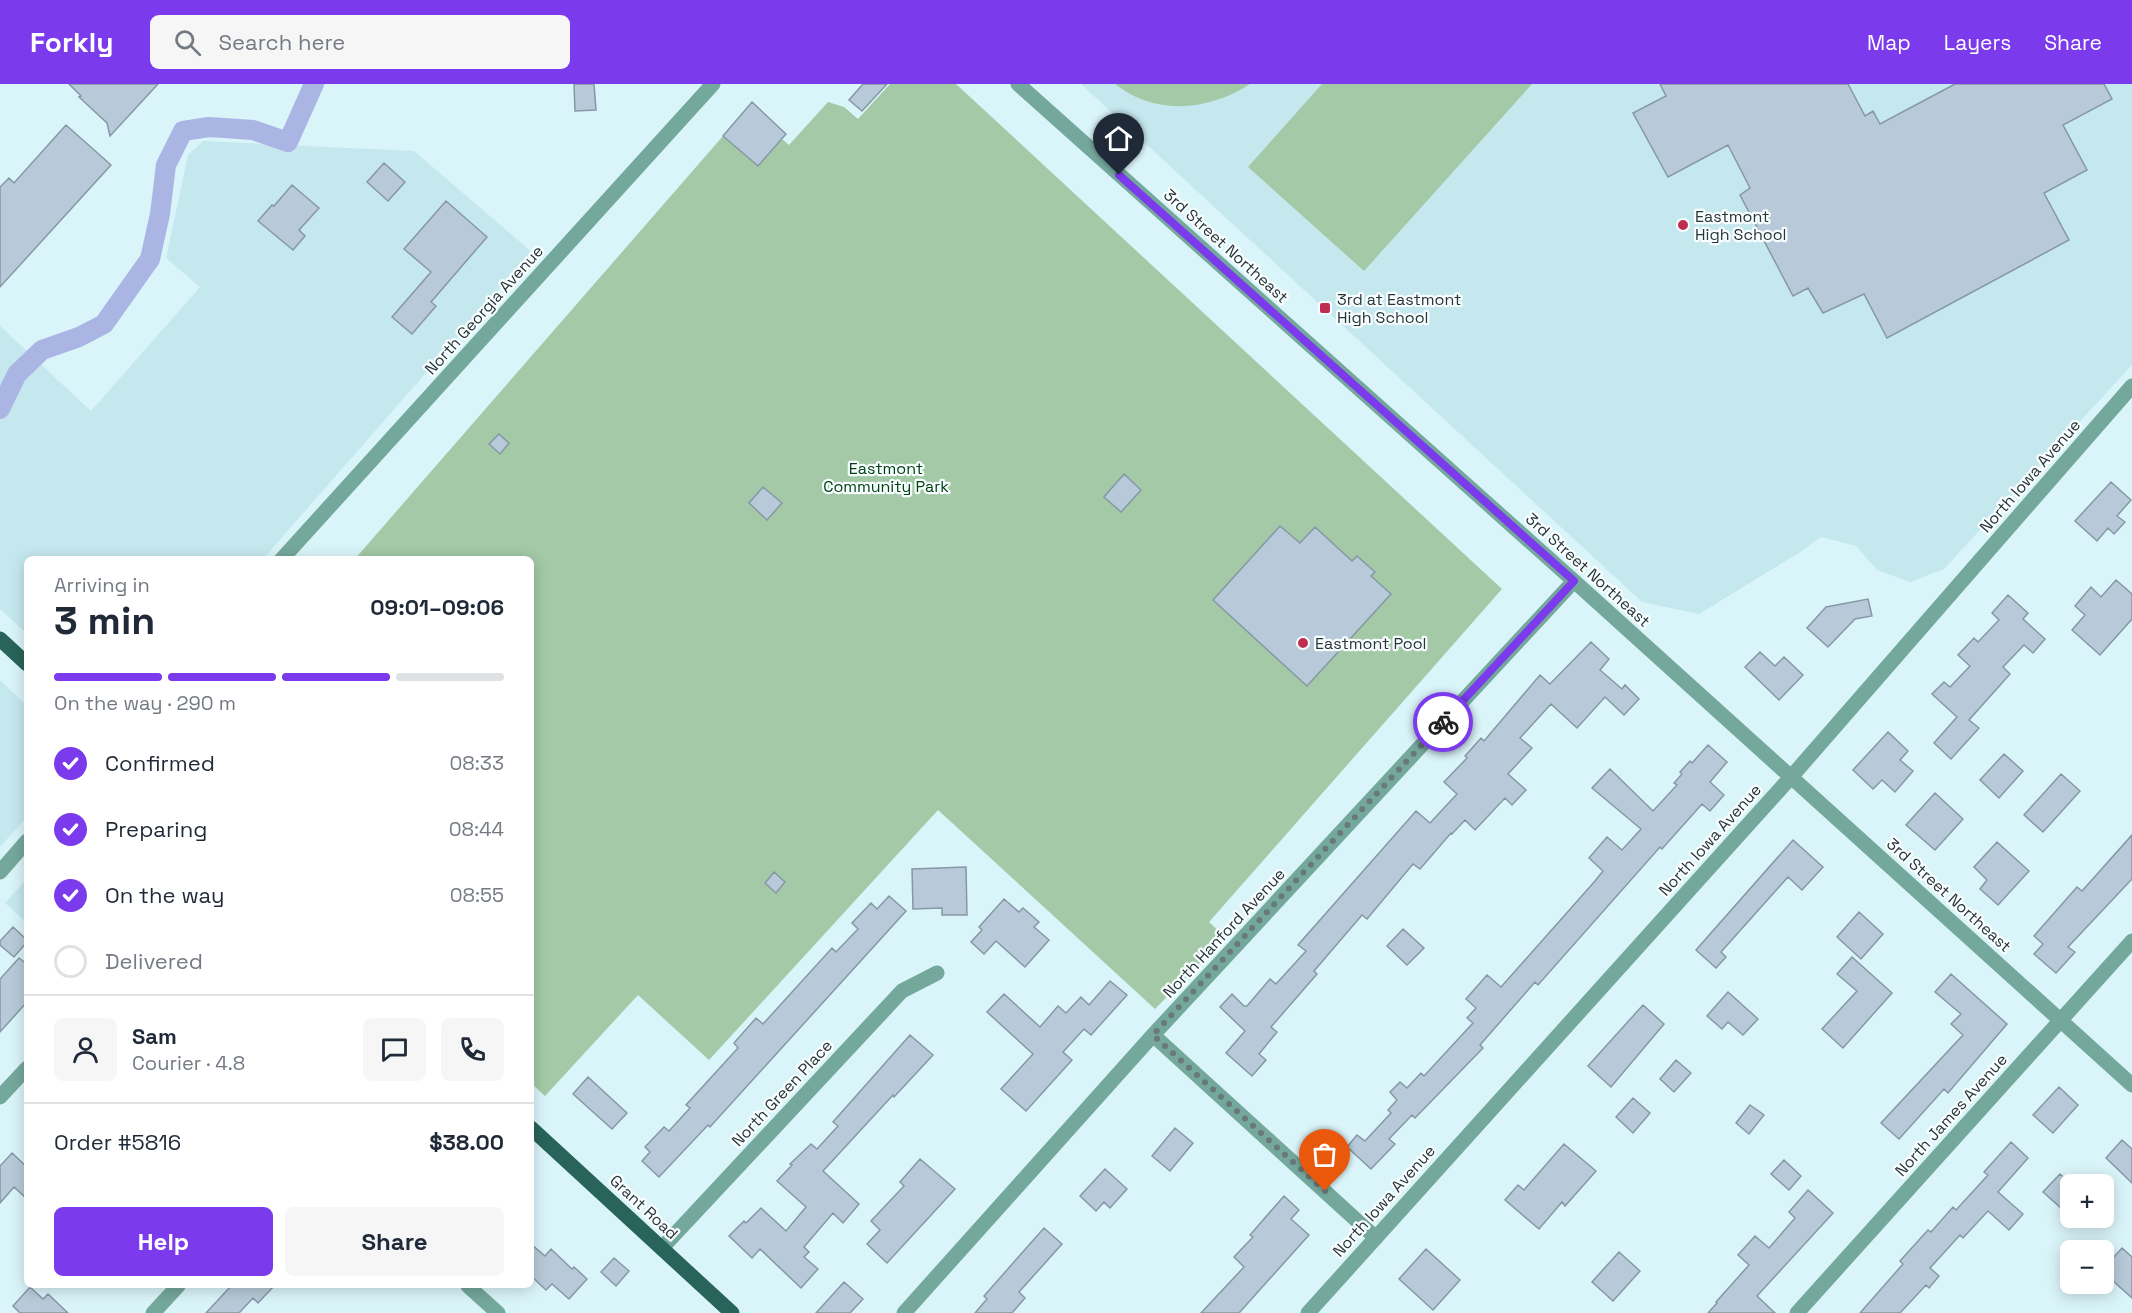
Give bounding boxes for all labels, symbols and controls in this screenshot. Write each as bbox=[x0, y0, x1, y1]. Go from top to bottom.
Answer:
search box bbox=[150, 15, 570, 69]
text: Forkly bbox=[30, 24, 114, 60]
icon: search bbox=[171, 26, 204, 59]
text: Search here bbox=[219, 28, 345, 56]
text: Map bbox=[1867, 29, 1911, 56]
text: Layers bbox=[1944, 29, 2011, 56]
text: Share bbox=[2044, 29, 2102, 56]
pin bbox=[1093, 113, 1144, 175]
icon: home bbox=[1102, 122, 1135, 155]
street label: 3rd Street Northeast bbox=[1159, 184, 1293, 308]
place label: Eastmont High School bbox=[1695, 206, 1786, 245]
marker: Eastmont High School bbox=[1676, 218, 1690, 232]
street label: North Georgia Avenue bbox=[420, 241, 548, 379]
place label: 3rd at Eastmont High School bbox=[1337, 289, 1461, 328]
marker: 3rd at Eastmont High School bbox=[1318, 301, 1332, 315]
street label: North Iowa Avenue bbox=[1975, 415, 2085, 537]
park label: Eastmont Community Park bbox=[823, 458, 949, 497]
street label: 3rd Street Northeast bbox=[1521, 508, 1655, 632]
text: Arriving in bbox=[54, 572, 150, 598]
text: 09:01–09:06 bbox=[370, 593, 504, 621]
text: 3 min bbox=[54, 596, 155, 645]
place label: Eastmont Pool bbox=[1315, 633, 1427, 654]
marker: Eastmont Pool bbox=[1296, 636, 1310, 650]
text: On the way · 290 m bbox=[54, 690, 236, 716]
courier bbox=[1413, 692, 1473, 752]
icon: bike bbox=[1427, 706, 1460, 739]
icon: check bbox=[54, 747, 87, 780]
text: Confirmed bbox=[105, 749, 215, 777]
text: 08:33 bbox=[450, 750, 504, 776]
street label: North Iowa Avenue bbox=[1654, 780, 1766, 900]
icon: check bbox=[54, 813, 87, 846]
text: Preparing bbox=[105, 815, 207, 843]
text: 08:44 bbox=[449, 816, 504, 842]
street label: 3rd Street Northeast bbox=[1882, 833, 2016, 957]
street label: North Hanford Avenue bbox=[1158, 864, 1290, 1002]
icon: check bbox=[54, 879, 87, 912]
text: On the way bbox=[105, 881, 224, 909]
text: 08:55 bbox=[450, 882, 504, 908]
text: Delivered bbox=[105, 947, 203, 975]
button: person bbox=[54, 1018, 117, 1081]
button: chat bbox=[363, 1018, 426, 1081]
button: phone bbox=[441, 1018, 504, 1081]
text: Sam bbox=[132, 1022, 177, 1050]
street label: North Green Place bbox=[727, 1035, 837, 1151]
street label: North James Avenue bbox=[1890, 1049, 2012, 1181]
text: Courier · 4.8 bbox=[132, 1050, 245, 1076]
text: Order #5816 bbox=[54, 1128, 181, 1156]
text: $38.00 bbox=[429, 1128, 504, 1156]
pin bbox=[1299, 1129, 1350, 1191]
icon: bag bbox=[1308, 1138, 1341, 1171]
street label: North Iowa Avenue bbox=[1328, 1141, 1440, 1261]
street label: Grant Road bbox=[605, 1170, 683, 1244]
map controls bbox=[2060, 1174, 2114, 1294]
button: + bbox=[2060, 1174, 2114, 1228]
button: Help bbox=[54, 1207, 273, 1276]
button: Share bbox=[285, 1207, 504, 1276]
button: − bbox=[2060, 1240, 2114, 1294]

